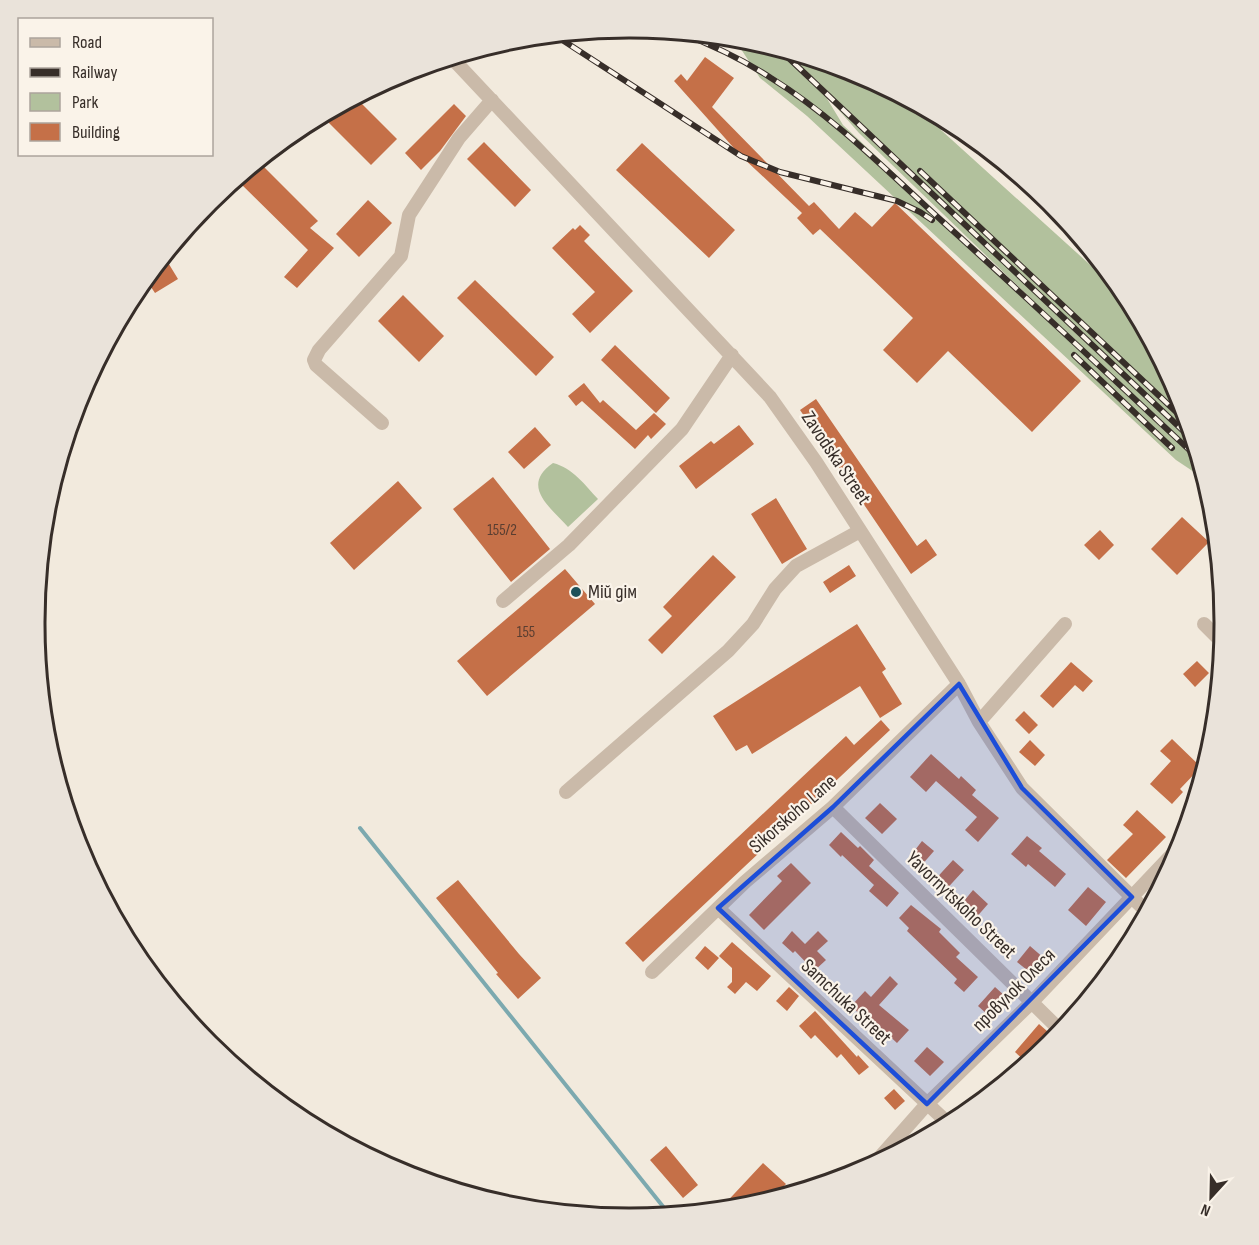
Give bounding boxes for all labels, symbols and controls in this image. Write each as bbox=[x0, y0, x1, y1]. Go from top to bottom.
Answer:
legend bbox=[18, 18, 213, 156]
text: Road bbox=[72, 32, 102, 53]
text: Railway bbox=[72, 62, 117, 83]
text: Park bbox=[72, 92, 98, 113]
text: Building bbox=[72, 122, 120, 143]
street label: Zavodska Street bbox=[796, 407, 876, 509]
house number: 155/2 bbox=[487, 521, 517, 540]
place label: Мій дім bbox=[588, 580, 637, 604]
marker: Мій дім bbox=[569, 585, 583, 599]
house number: 155 bbox=[517, 623, 535, 642]
street label: Sikorskoho Lane bbox=[744, 770, 842, 858]
street label: Yavornytskoho Street bbox=[901, 846, 1021, 964]
street label: провулок Олеся bbox=[967, 943, 1061, 1037]
street label: Samchuka Street bbox=[796, 954, 896, 1050]
north arrow bbox=[1181, 1167, 1241, 1227]
text: N bbox=[1198, 1199, 1213, 1220]

